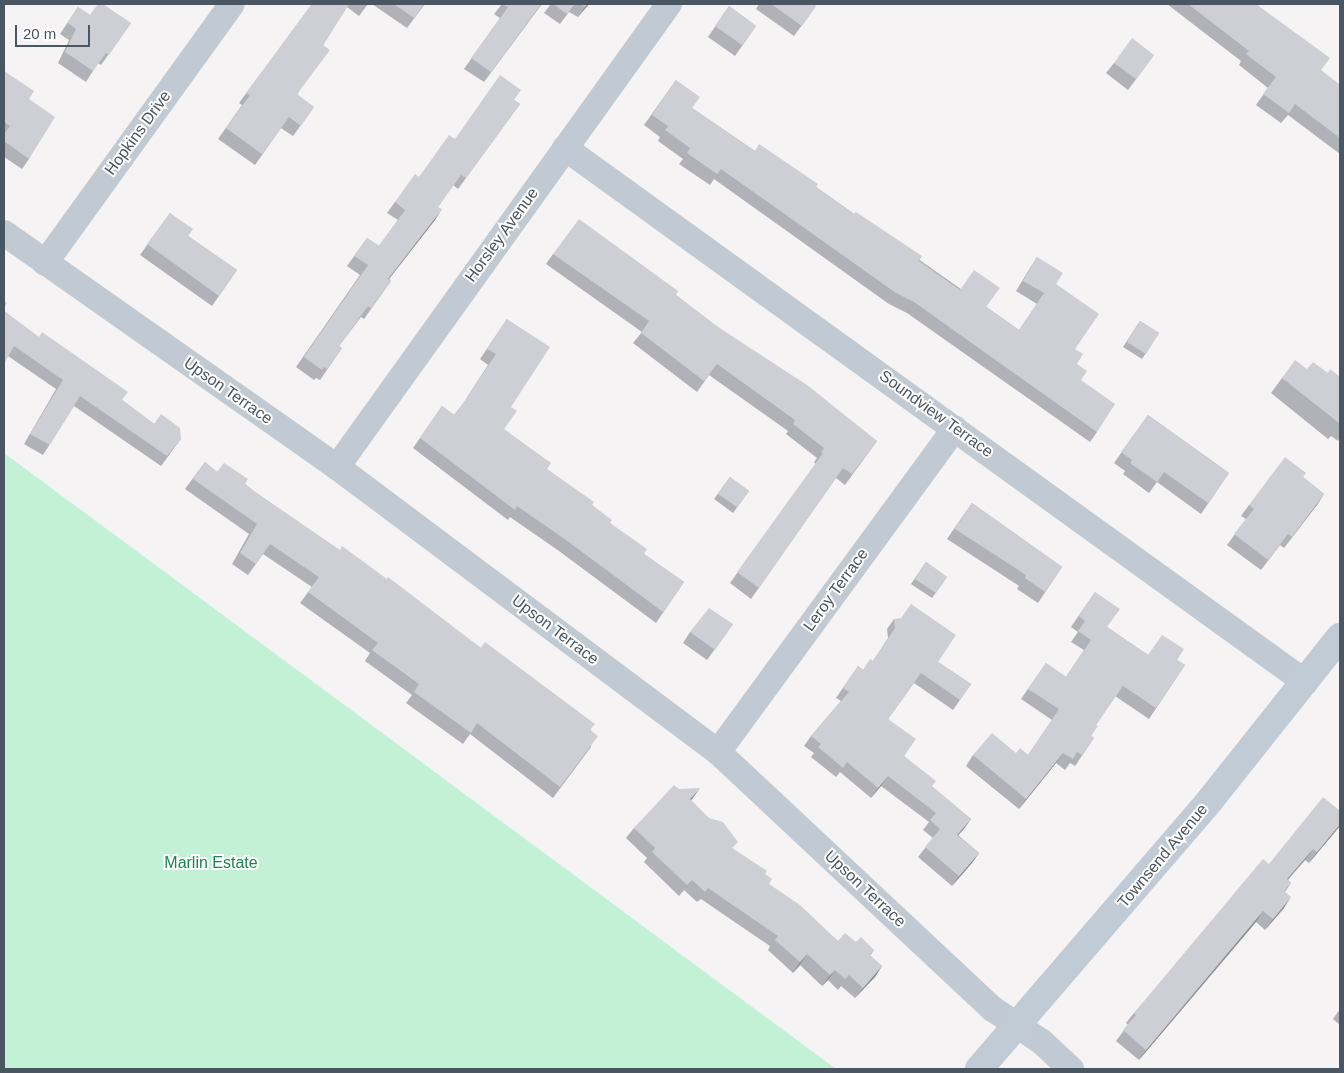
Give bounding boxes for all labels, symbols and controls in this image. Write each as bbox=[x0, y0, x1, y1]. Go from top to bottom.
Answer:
scale bar bbox=[18, 15, 92, 47]
text: 20 m bbox=[23, 25, 56, 42]
street label: Hopkins Drive bbox=[101, 87, 175, 179]
street label: Horsley Avenue bbox=[461, 184, 543, 286]
street label: Upson Terrace bbox=[180, 353, 276, 429]
street label: Soundview Terrace bbox=[875, 366, 997, 462]
street label: Leroy Terrace bbox=[799, 545, 873, 635]
street label: Upson Terrace bbox=[508, 591, 602, 669]
street label: Townsend Avenue bbox=[1114, 800, 1212, 912]
street label: Upson Terrace bbox=[820, 846, 910, 932]
park label: Marlin Estate bbox=[164, 853, 258, 873]

